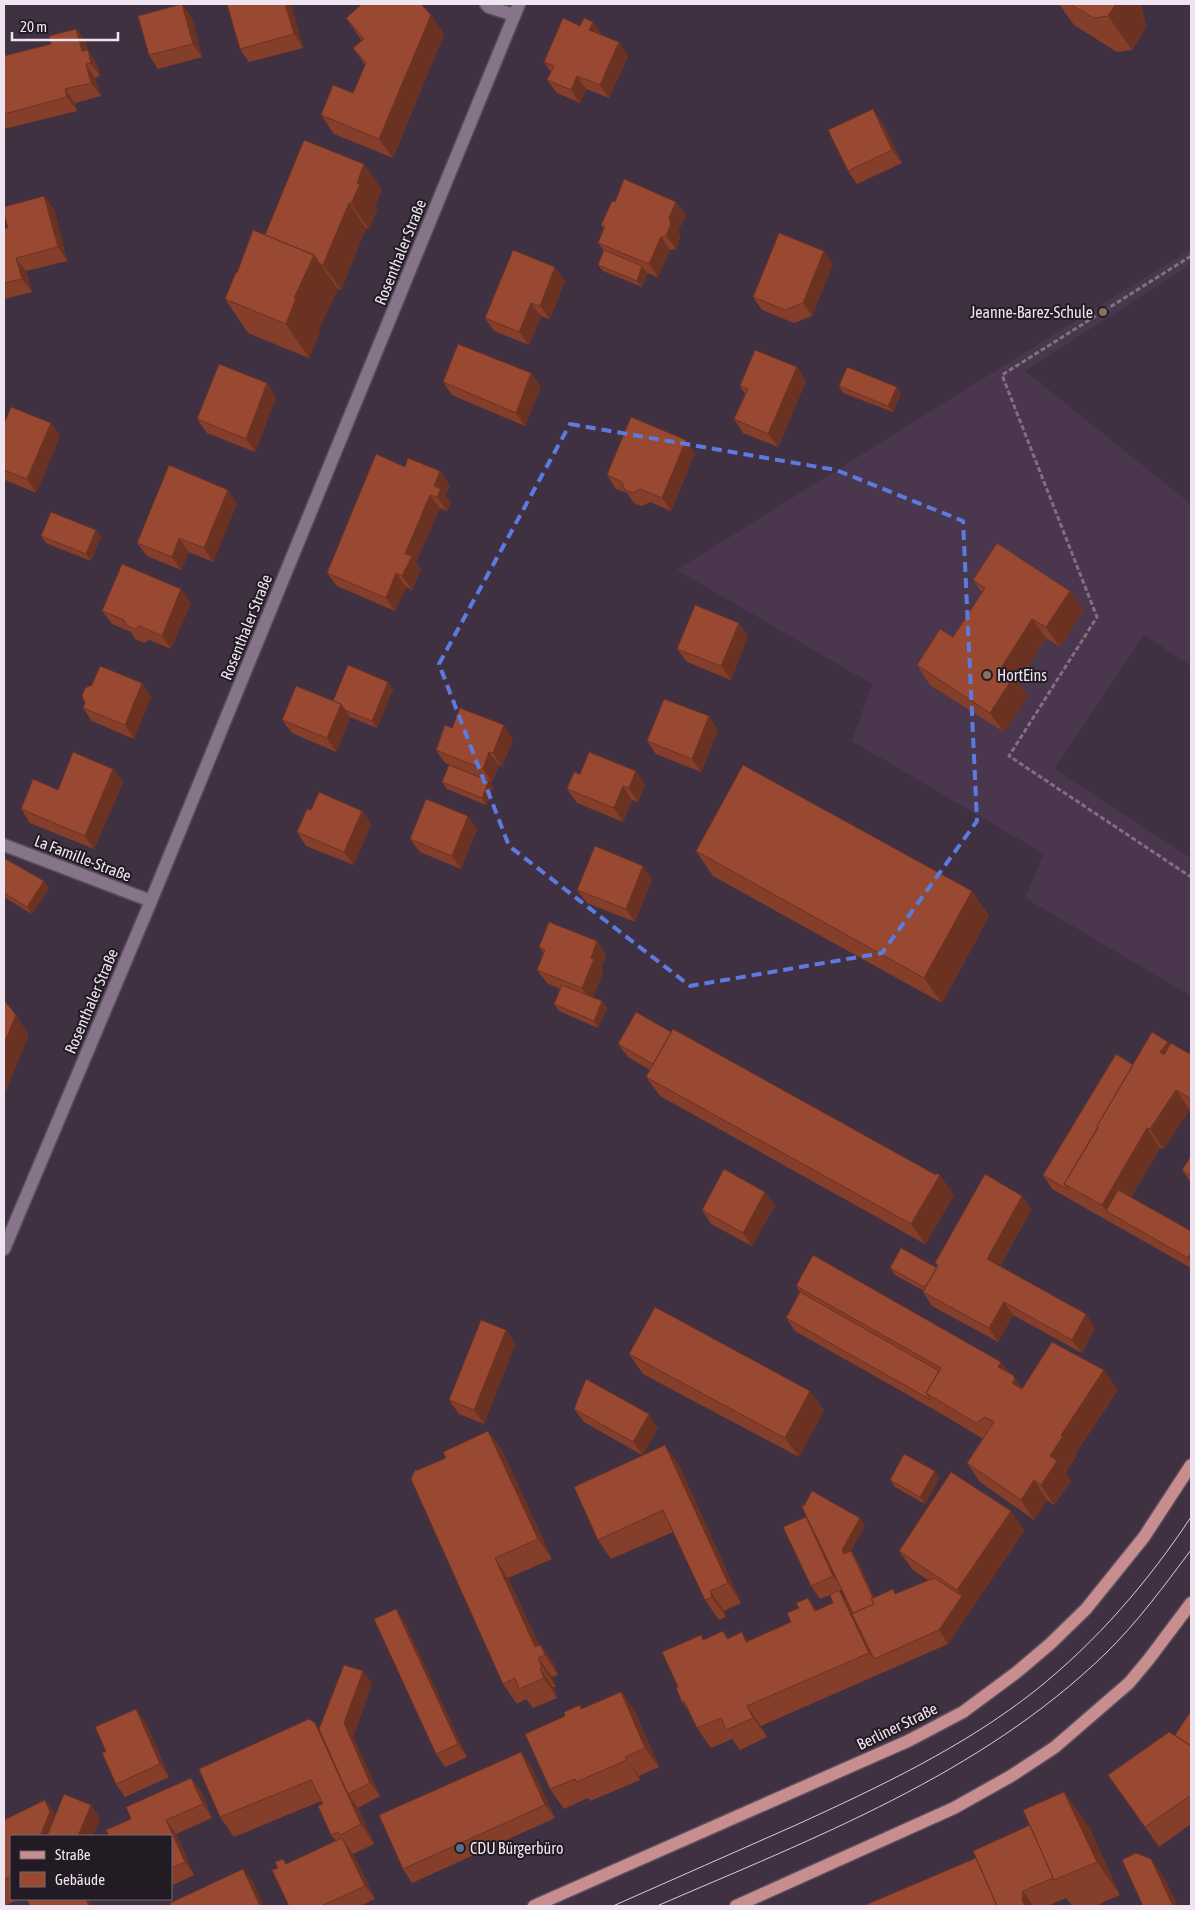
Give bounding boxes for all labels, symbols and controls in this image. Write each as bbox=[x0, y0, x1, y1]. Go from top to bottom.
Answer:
scale bar bbox=[12, 10, 119, 42]
text: 20 m bbox=[20, 18, 47, 35]
street label: Rosenthaler Straße bbox=[371, 197, 429, 307]
place label: Jeanne-Barez-Schule bbox=[970, 303, 1093, 321]
marker: Jeanne-Barez-Schule bbox=[1097, 306, 1109, 318]
street label: Rosenthaler Straße bbox=[217, 572, 275, 682]
place label: HortEins bbox=[997, 666, 1047, 684]
marker: HortEins bbox=[981, 669, 993, 681]
street label: La Famille-Straße bbox=[32, 831, 134, 885]
street label: Rosenthaler Straße bbox=[61, 946, 121, 1056]
street label: Berliner Straße bbox=[854, 1699, 940, 1753]
legend bbox=[10, 1835, 172, 1900]
place label: CDU Bürgerbüro bbox=[470, 1839, 563, 1858]
marker: CDU Bürgerbüro bbox=[454, 1842, 466, 1854]
text: Straße bbox=[55, 1846, 91, 1863]
text: Gebäude bbox=[55, 1871, 105, 1888]

